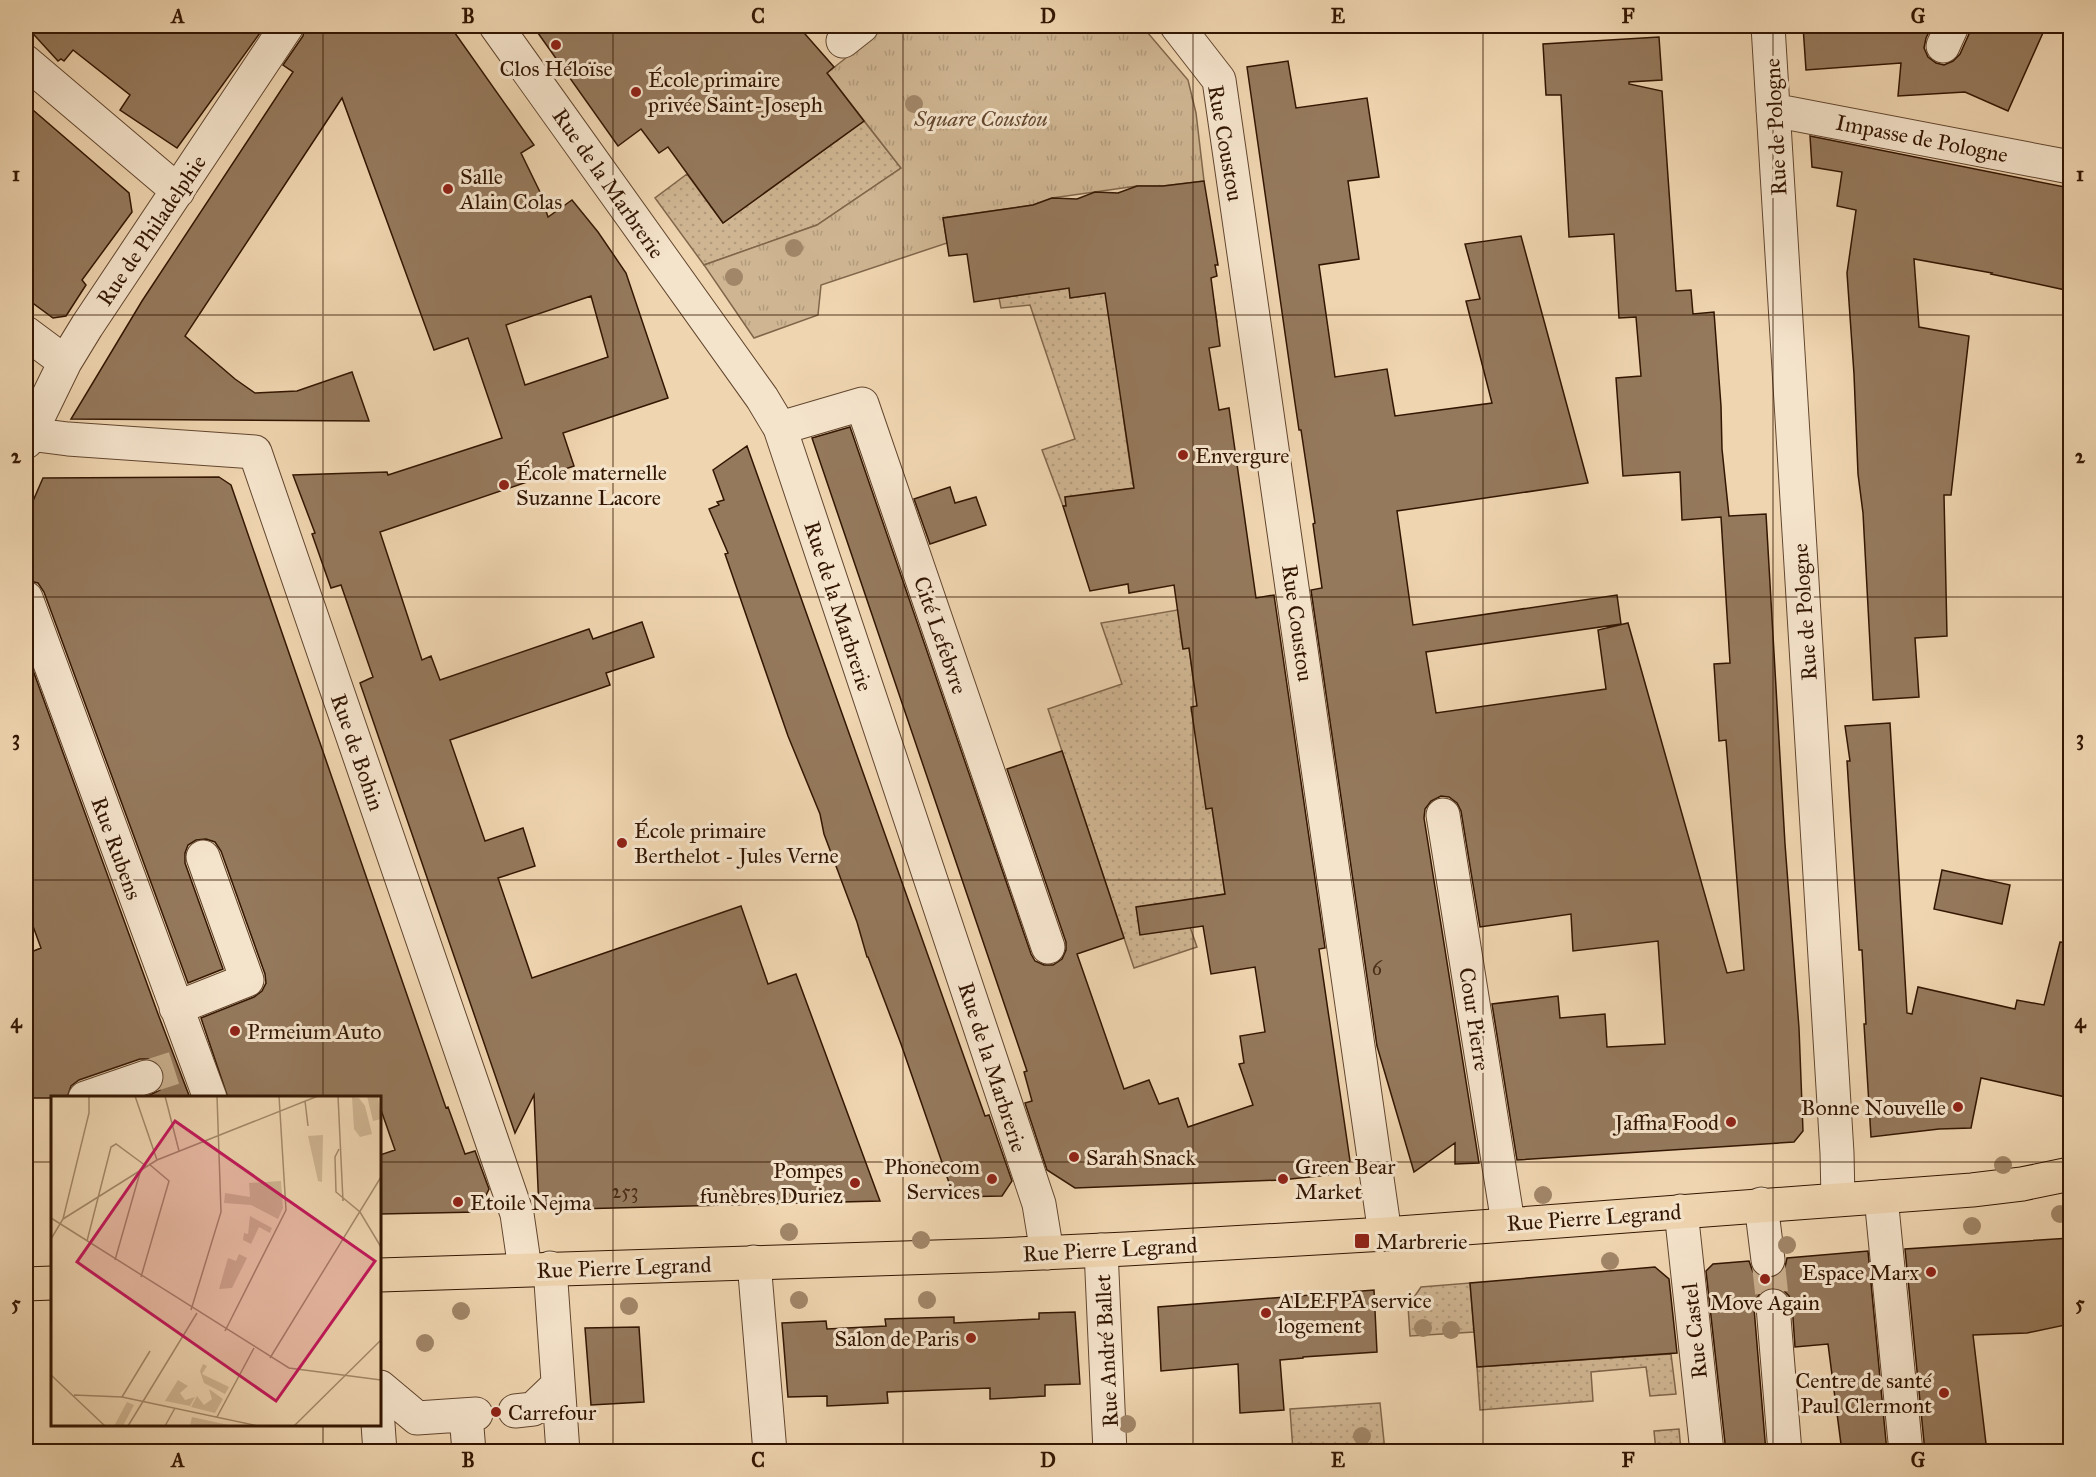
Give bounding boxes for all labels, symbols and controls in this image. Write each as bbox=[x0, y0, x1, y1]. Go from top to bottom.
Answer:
text: A bbox=[169, 4, 185, 28]
text: B bbox=[461, 4, 475, 28]
text: C bbox=[751, 4, 765, 28]
text: D bbox=[1040, 4, 1056, 28]
text: E bbox=[1331, 4, 1346, 28]
text: F bbox=[1621, 4, 1635, 28]
text: G bbox=[1911, 4, 1926, 28]
marker: Clos Héloïse bbox=[549, 38, 563, 52]
place label: Clos Héloïse bbox=[499, 55, 613, 82]
street label: Rue de Pologne bbox=[1758, 58, 1793, 196]
place label: École primaire privée Saint-Joseph bbox=[647, 66, 823, 118]
street label: Rue Coustou bbox=[1202, 83, 1249, 204]
marker: École primaire privée Saint-Joseph bbox=[629, 85, 643, 99]
street label: Rue de la Marbrerie bbox=[547, 103, 670, 264]
park label: Square Coustou bbox=[913, 105, 1048, 132]
street label: Impasse de Pologne bbox=[1834, 109, 2010, 168]
street label: Rue de Philadelphie bbox=[91, 150, 212, 311]
text: 1 bbox=[12, 162, 20, 186]
text: 1 bbox=[2076, 162, 2084, 186]
place label: Salle Alain Colas bbox=[459, 163, 562, 215]
marker: Salle Alain Colas bbox=[441, 182, 455, 196]
place label: Envergure bbox=[1195, 442, 1290, 469]
text: 2 bbox=[11, 444, 22, 468]
text: 2 bbox=[2075, 444, 2086, 468]
marker: Envergure bbox=[1176, 448, 1190, 462]
place label: École maternelle Suzanne Lacore bbox=[516, 459, 667, 511]
marker: École maternelle Suzanne Lacore bbox=[497, 478, 511, 492]
street label: Rue de la Marbrerie bbox=[798, 518, 879, 695]
street label: Rue de Pologne bbox=[1786, 542, 1823, 681]
street label: Rue Coustou bbox=[1276, 563, 1319, 683]
street label: Cité Lefebvre bbox=[908, 573, 973, 698]
street label: Rue de Bohin bbox=[325, 690, 390, 814]
text: 3 bbox=[12, 726, 20, 751]
text: 3 bbox=[2076, 726, 2084, 751]
street label: Rue Rubens bbox=[85, 793, 148, 903]
place label: École primaire Berthelot - Jules Verne bbox=[634, 817, 839, 869]
marker: École primaire Berthelot - Jules Verne bbox=[615, 836, 629, 850]
house number: 6 bbox=[1372, 956, 1383, 980]
street label: Cour Pierre bbox=[1453, 966, 1496, 1073]
street label: Rue de la Marbrerie bbox=[952, 979, 1033, 1156]
text: 4 bbox=[10, 1009, 22, 1034]
text: 4 bbox=[2074, 1009, 2086, 1034]
place label: Prmeium Auto bbox=[247, 1018, 382, 1045]
marker: Prmeium Auto bbox=[228, 1024, 242, 1038]
place label: Bonne Nouvelle bbox=[1801, 1094, 1946, 1121]
inset map bbox=[51, 1096, 381, 1426]
marker: Bonne Nouvelle bbox=[1951, 1100, 1965, 1114]
place label: Jaffna Food bbox=[1613, 1109, 1719, 1136]
marker: Jaffna Food bbox=[1724, 1115, 1738, 1129]
place label: Sarah Snack bbox=[1086, 1144, 1197, 1171]
marker: Sarah Snack bbox=[1067, 1150, 1081, 1164]
place label: Phonecom Services bbox=[884, 1153, 981, 1205]
place label: Green Bear Market bbox=[1295, 1153, 1396, 1205]
place label: Pompes funèbres Duriez bbox=[700, 1157, 843, 1209]
marker: Phonecom Services bbox=[985, 1172, 999, 1186]
marker: Green Bear Market bbox=[1276, 1172, 1290, 1186]
marker: Pompes funèbres Duriez bbox=[848, 1176, 862, 1190]
house number: 253 bbox=[611, 1179, 639, 1203]
place label: Etoile Nejma bbox=[470, 1189, 592, 1216]
marker: Etoile Nejma bbox=[451, 1195, 465, 1209]
street label: Rue Pierre Legrand bbox=[1506, 1198, 1682, 1237]
place label: Marbrerie bbox=[1376, 1228, 1467, 1255]
street label: Rue Pierre Legrand bbox=[1022, 1231, 1198, 1268]
marker: Marbrerie bbox=[1353, 1232, 1371, 1250]
street label: Rue Pierre Legrand bbox=[536, 1251, 712, 1284]
place label: Espace Marx bbox=[1802, 1259, 1919, 1286]
marker: Espace Marx bbox=[1924, 1265, 1938, 1279]
marker: Move Again bbox=[1758, 1272, 1772, 1286]
street label: Rue André Ballet bbox=[1089, 1274, 1124, 1428]
street label: Rue Castel bbox=[1676, 1282, 1713, 1380]
place label: ALEFPA service logement bbox=[1277, 1287, 1432, 1339]
place label: Move Again bbox=[1710, 1289, 1820, 1316]
text: 5 bbox=[11, 1291, 21, 1315]
text: 5 bbox=[2075, 1291, 2085, 1315]
marker: ALEFPA service logement bbox=[1259, 1306, 1273, 1320]
place label: Salon de Paris bbox=[835, 1325, 959, 1352]
marker: Salon de Paris bbox=[964, 1331, 978, 1345]
place label: Centre de santé Paul Clermont bbox=[1795, 1367, 1933, 1419]
marker: Centre de santé Paul Clermont bbox=[1937, 1386, 1951, 1400]
place label: Carrefour bbox=[508, 1399, 597, 1426]
marker: Carrefour bbox=[489, 1405, 503, 1419]
text: A bbox=[169, 1448, 185, 1472]
text: B bbox=[461, 1448, 475, 1472]
text: C bbox=[751, 1448, 765, 1472]
text: D bbox=[1040, 1448, 1056, 1472]
text: E bbox=[1331, 1448, 1346, 1472]
text: F bbox=[1621, 1448, 1635, 1472]
text: G bbox=[1911, 1448, 1926, 1472]

